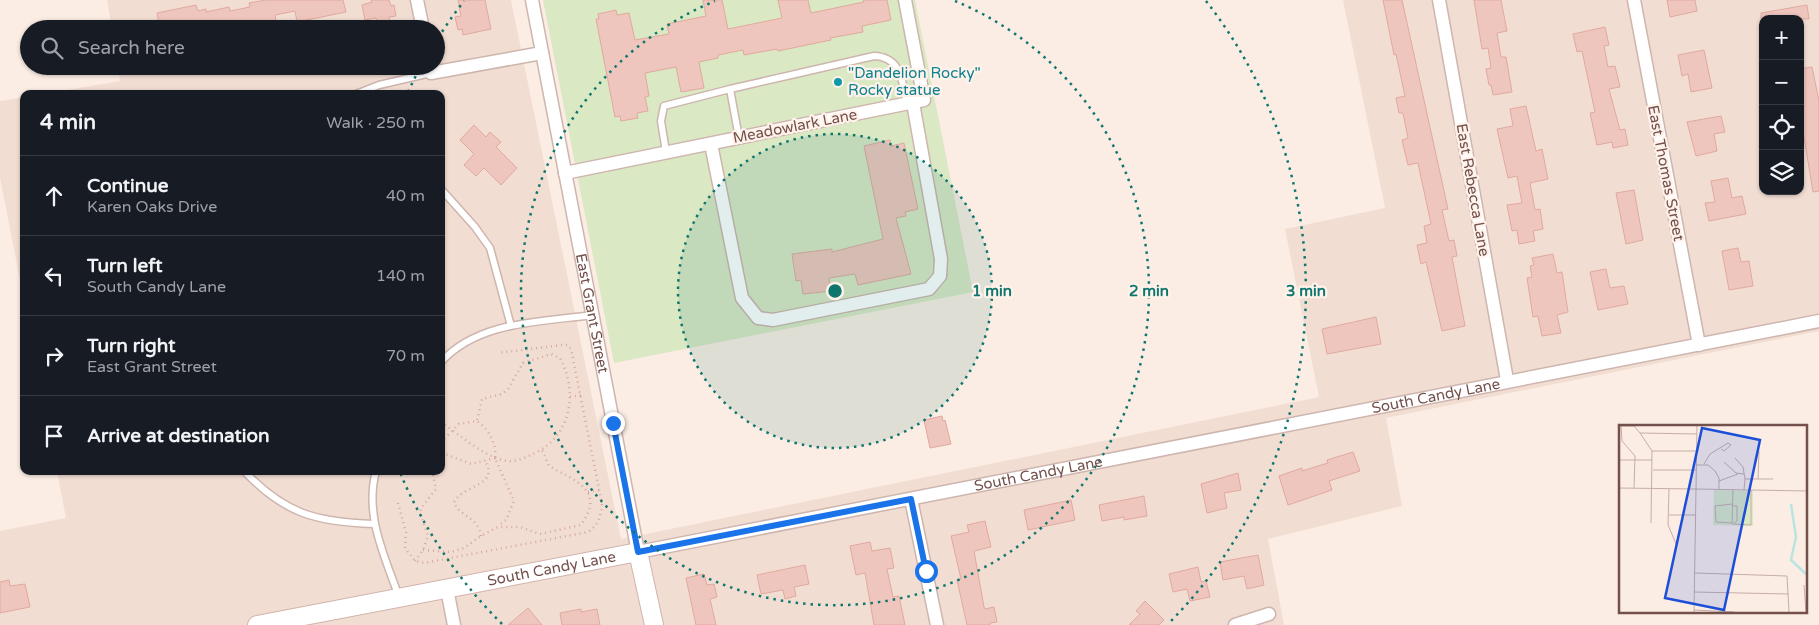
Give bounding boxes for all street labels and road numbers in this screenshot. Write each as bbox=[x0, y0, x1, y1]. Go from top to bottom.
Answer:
street label: East Thomas Street bbox=[1644, 103, 1688, 243]
street label: Meadowlark Lane bbox=[731, 105, 859, 147]
street label: East Rebecca Lane bbox=[1452, 122, 1494, 258]
street label: East Grant Street bbox=[572, 252, 613, 375]
street label: South Candy Lane bbox=[1370, 375, 1502, 417]
street label: South Candy Lane bbox=[973, 452, 1104, 495]
street label: South Candy Lane bbox=[486, 547, 617, 590]

